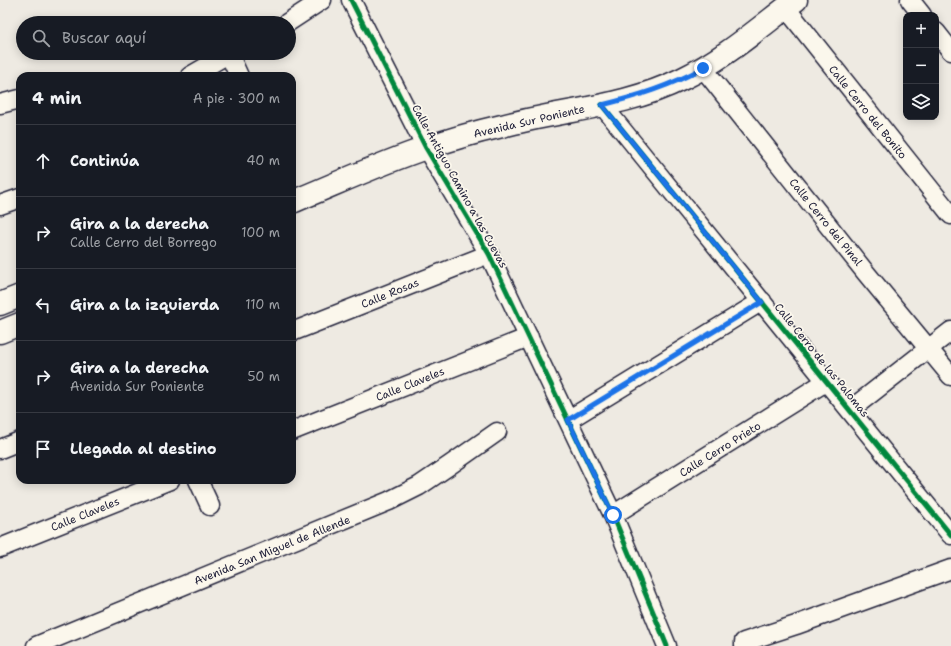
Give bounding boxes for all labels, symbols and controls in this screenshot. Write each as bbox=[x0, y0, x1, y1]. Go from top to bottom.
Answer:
map controls bbox=[903, 12, 939, 120]
button: + bbox=[903, 12, 939, 48]
search box bbox=[16, 16, 296, 60]
icon: search bbox=[30, 27, 52, 49]
text: Buscar aquí bbox=[62, 28, 146, 48]
button: − bbox=[903, 48, 939, 84]
route end bbox=[694, 59, 712, 77]
street label: Calle Cerro del Bonito bbox=[825, 62, 910, 162]
button: layers bbox=[903, 84, 939, 120]
text: 4 min bbox=[32, 87, 82, 109]
text: A pie · 300 m bbox=[193, 90, 280, 107]
street label: Avenida Sur Poniente bbox=[472, 101, 586, 142]
street label: Calle Antiguo Camino a las Cuevas bbox=[408, 102, 511, 271]
icon: ahead bbox=[32, 150, 54, 172]
text: Continúa bbox=[70, 151, 139, 171]
text: 40 m bbox=[246, 152, 280, 169]
street label: Calle Cerro del Pinal bbox=[786, 175, 866, 270]
text: Gira a la derecha bbox=[70, 214, 209, 234]
icon: right bbox=[32, 222, 54, 244]
text: 100 m bbox=[241, 224, 280, 241]
text: Calle Cerro del Borrego bbox=[70, 234, 217, 251]
street label: Calle Rosas bbox=[359, 275, 421, 312]
icon: left bbox=[32, 294, 54, 316]
text: Gira a la izquierda bbox=[70, 295, 219, 315]
text: 110 m bbox=[245, 296, 280, 313]
street label: Calle Cerro de las Palomas bbox=[771, 300, 872, 420]
text: Gira a la derecha bbox=[70, 358, 209, 378]
street label: Calle Claveles bbox=[374, 364, 447, 405]
icon: right bbox=[32, 366, 54, 388]
text: 50 m bbox=[247, 368, 280, 385]
text: Avenida Sur Poniente bbox=[70, 378, 204, 395]
street label: Calle Cerro Prieto bbox=[677, 418, 764, 481]
icon: arrive bbox=[32, 438, 54, 460]
text: Llegada al destino bbox=[70, 439, 217, 459]
street label: Calle Claveles bbox=[49, 494, 122, 535]
route start bbox=[604, 506, 622, 524]
street label: Avenida San Miguel de Allende bbox=[192, 512, 352, 589]

